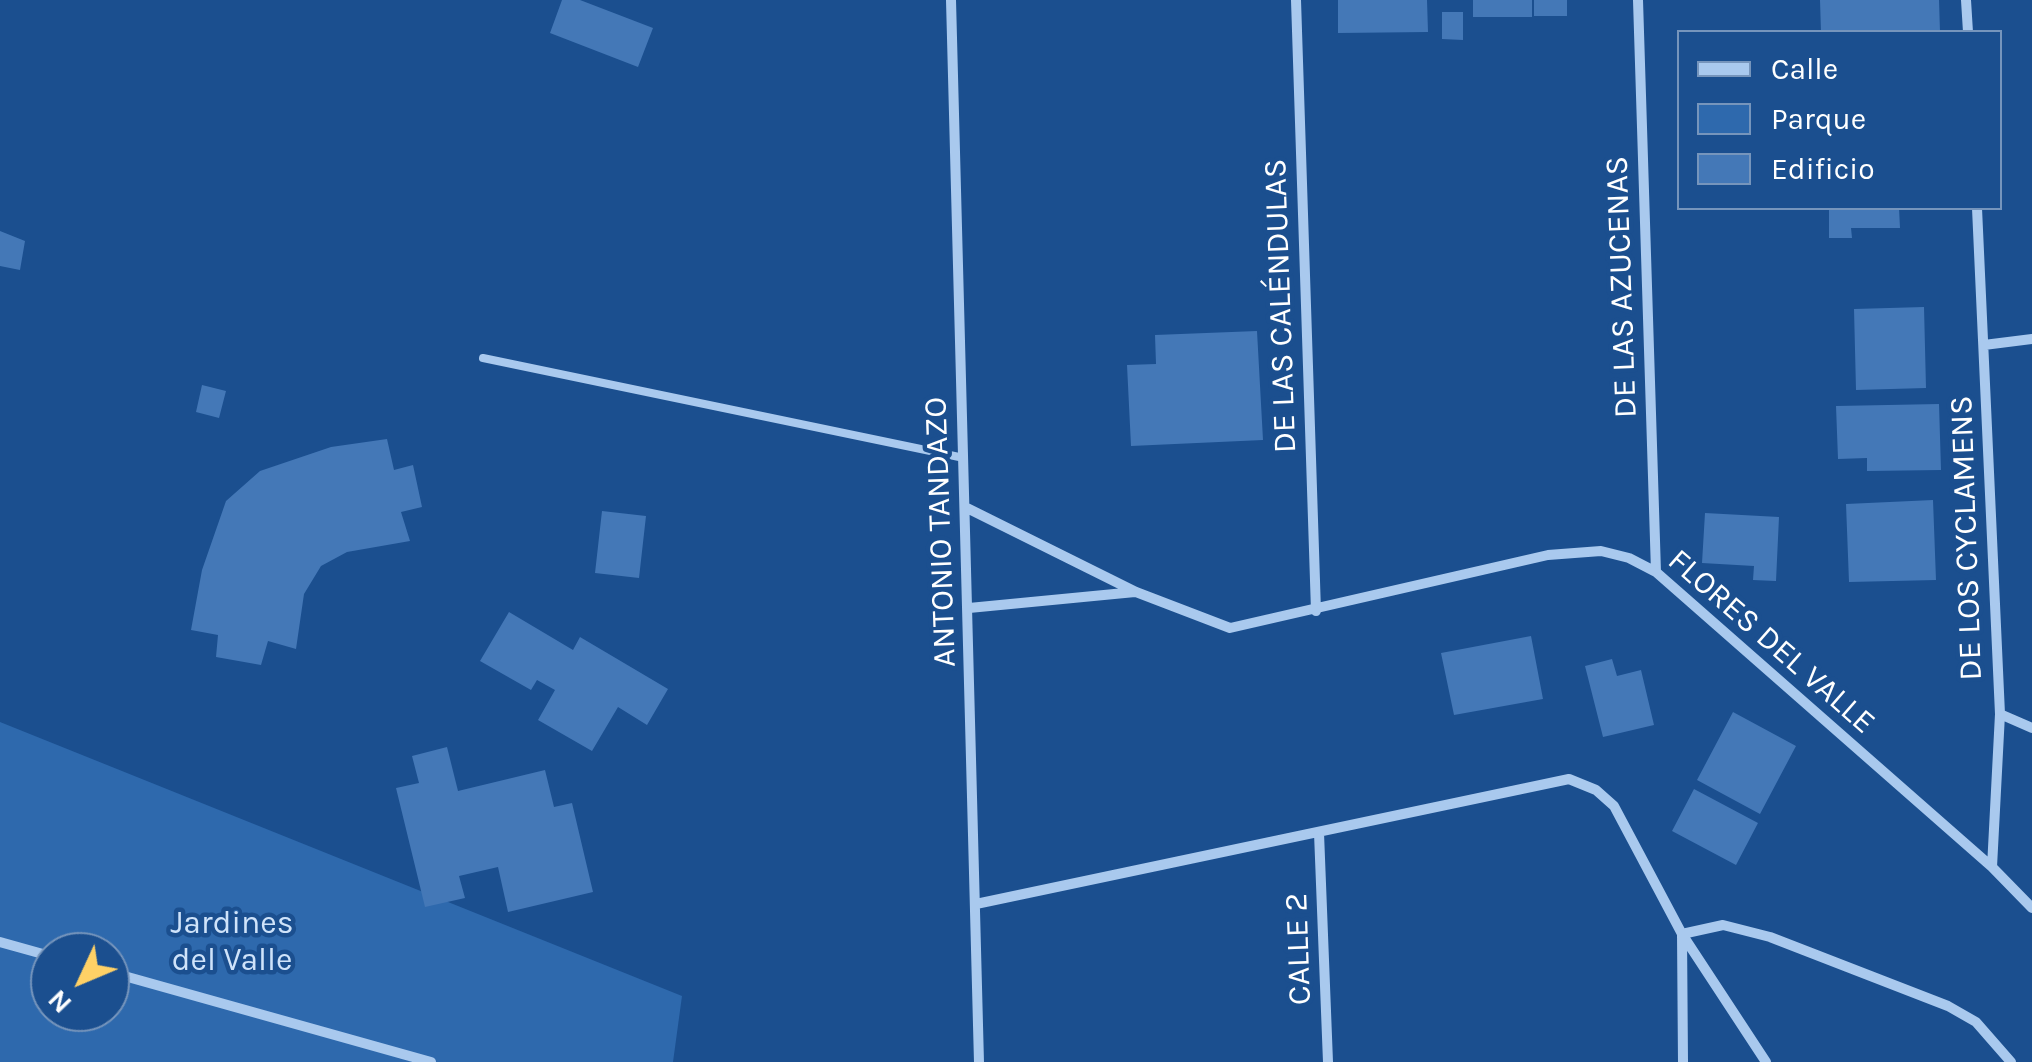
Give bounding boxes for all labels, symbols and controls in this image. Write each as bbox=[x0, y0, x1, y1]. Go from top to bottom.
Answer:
legend bbox=[1677, 30, 2002, 210]
text: Calle bbox=[1771, 51, 1838, 87]
text: Parque bbox=[1771, 101, 1866, 137]
text: Edificio bbox=[1771, 151, 1875, 187]
street label: DE LAS AZUCENAS bbox=[1598, 155, 1646, 419]
street label: DE LAS CALÉNDULAS bbox=[1257, 158, 1305, 454]
street label: DE LOS CYCLAMENS bbox=[1943, 395, 1991, 681]
street label: ANTONIO TANDAZO bbox=[917, 396, 965, 668]
street label: FLORES DEL VALLE bbox=[1660, 542, 1882, 742]
street label: CALLE 2 bbox=[1278, 892, 1320, 1006]
park label: Jardines del Valle bbox=[170, 905, 294, 980]
north arrow bbox=[30, 932, 130, 1032]
text: N bbox=[41, 983, 78, 1020]

